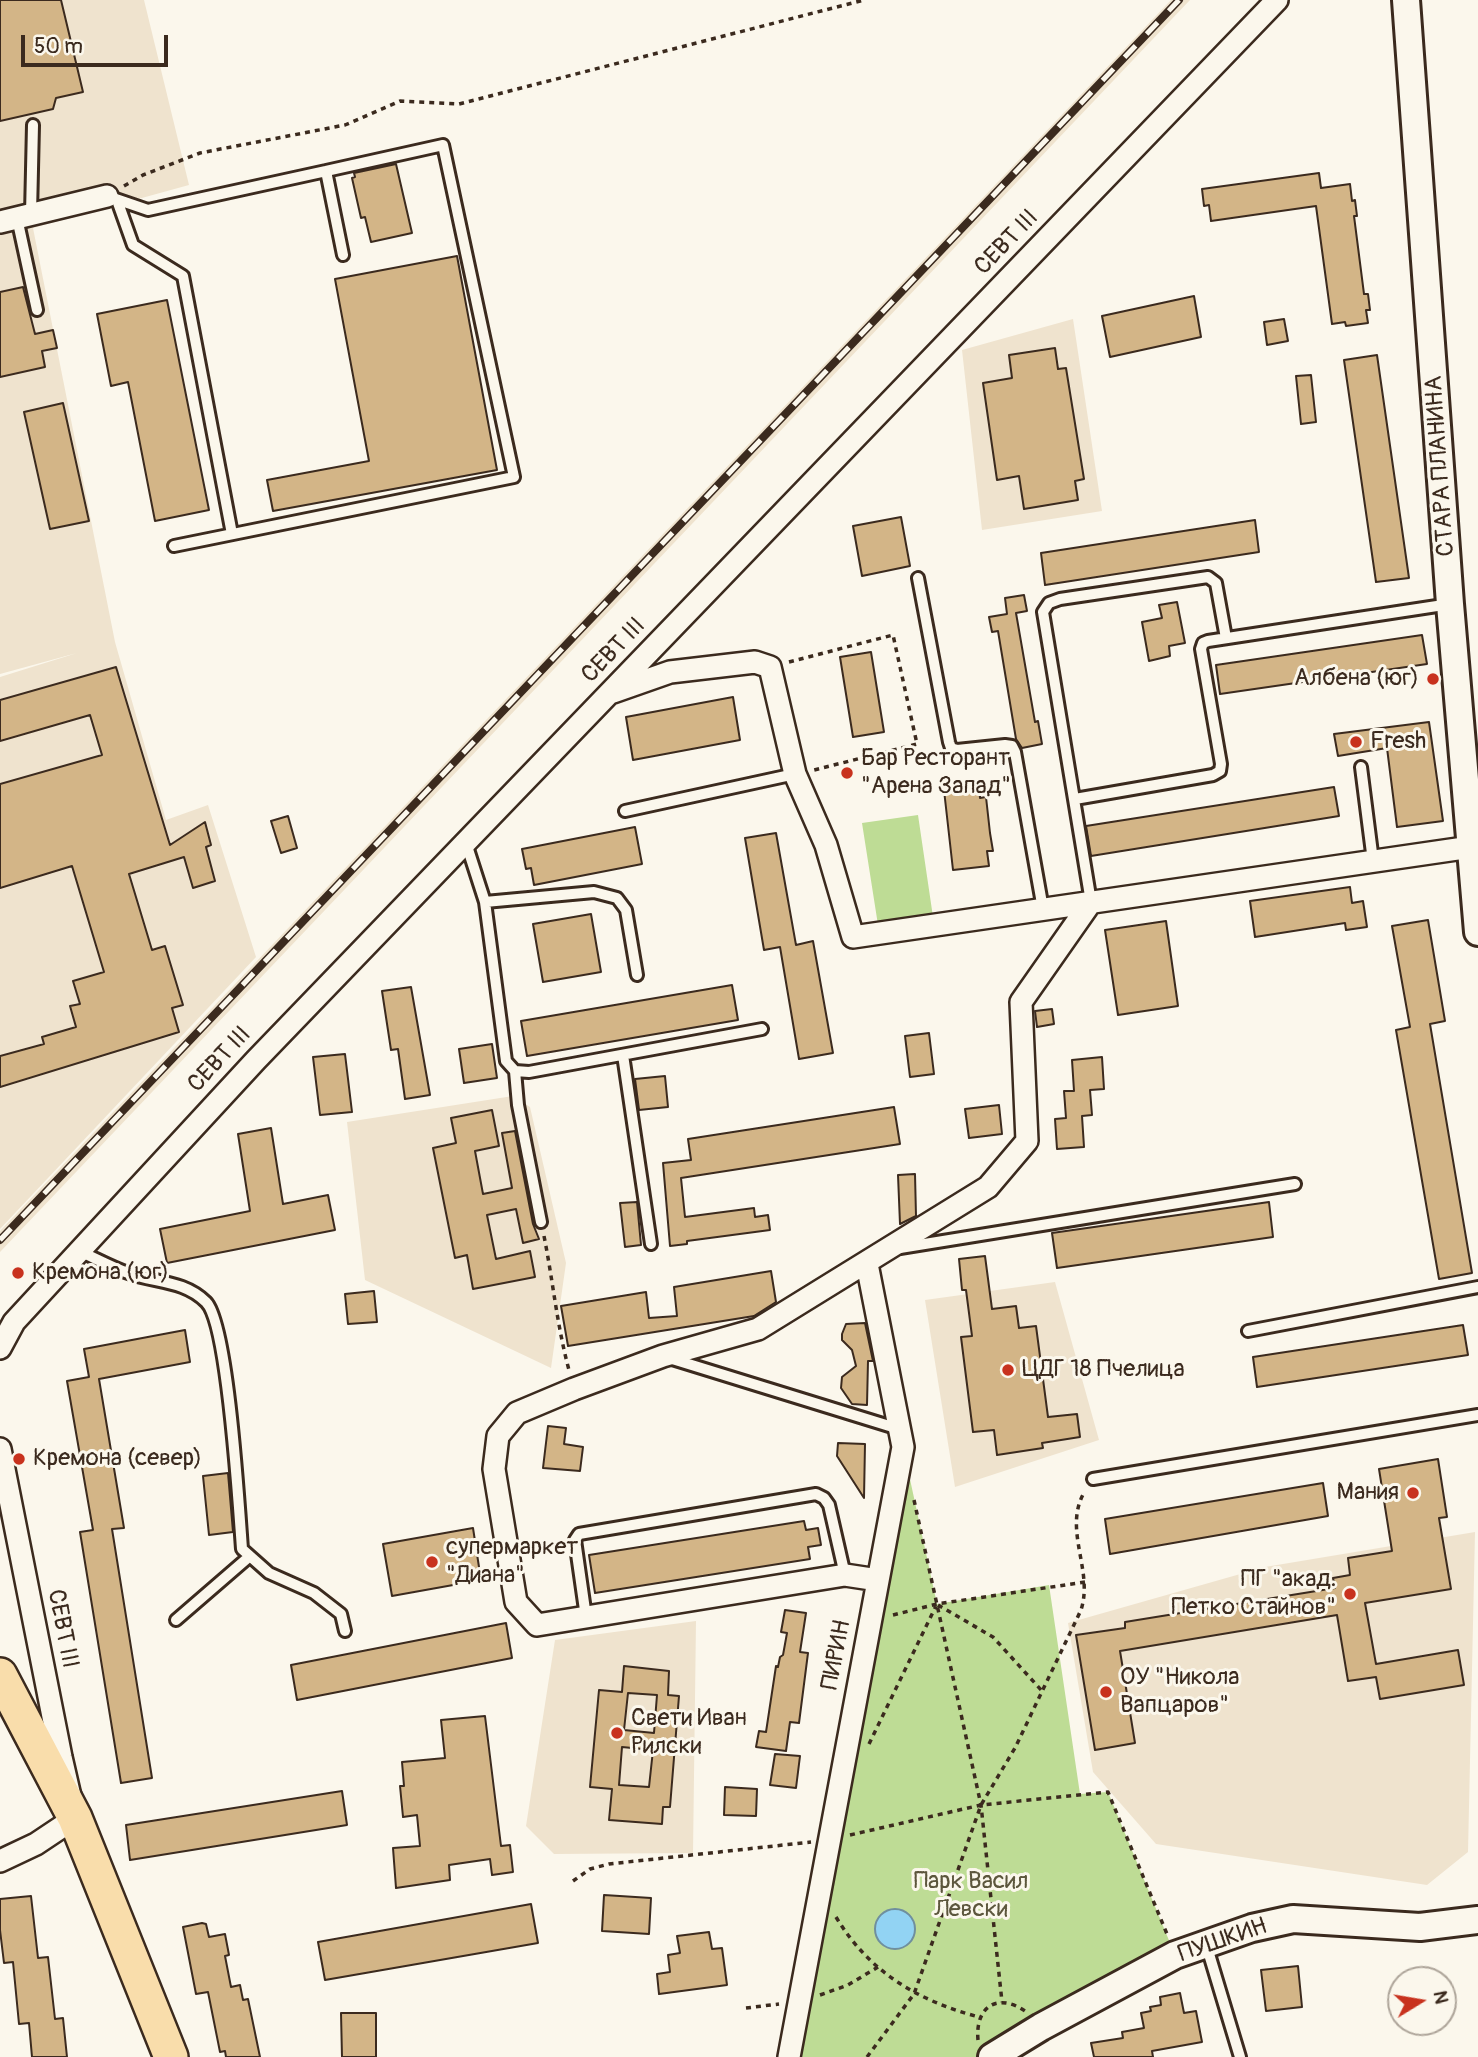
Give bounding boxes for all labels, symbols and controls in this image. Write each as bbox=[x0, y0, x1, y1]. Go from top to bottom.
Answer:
scale bar bbox=[24, 21, 172, 65]
text: 50 m bbox=[34, 33, 83, 60]
street label: СЕВТ III bbox=[969, 204, 1045, 282]
street label: СТАРА ПЛАНИНА bbox=[1420, 375, 1462, 557]
street label: СЕВТ III bbox=[576, 612, 652, 690]
place label: Албена (юг) bbox=[1294, 665, 1419, 693]
marker: Албена (юг) bbox=[1425, 671, 1441, 687]
place label: Fresh bbox=[1370, 728, 1426, 756]
marker: Fresh bbox=[1348, 734, 1364, 750]
place label: Бар Ресторант "Арена Запад" bbox=[861, 745, 1011, 801]
marker: Бар Ресторант "Арена Запад" bbox=[839, 765, 855, 781]
street label: СЕВТ III bbox=[182, 1021, 258, 1099]
place label: Кремона (юг) bbox=[32, 1259, 169, 1287]
marker: Кремона (юг) bbox=[10, 1265, 26, 1281]
place label: ЦДГ 18 Пчелица bbox=[1022, 1356, 1185, 1384]
marker: ЦДГ 18 Пчелица bbox=[1000, 1362, 1016, 1378]
place label: Кремона (север) bbox=[33, 1445, 202, 1473]
marker: Кремона (север) bbox=[11, 1451, 27, 1467]
place label: Мания bbox=[1337, 1479, 1399, 1507]
marker: Мания bbox=[1405, 1485, 1421, 1501]
place label: супермаркет "Диана" bbox=[446, 1534, 578, 1590]
marker: супермаркет "Диана" bbox=[424, 1554, 440, 1570]
place label: ПГ "акад. Петко Стайнов" bbox=[1171, 1566, 1336, 1622]
marker: ПГ "акад. Петко Стайнов" bbox=[1342, 1586, 1358, 1602]
street label: СЕВТ III bbox=[40, 1587, 84, 1671]
street label: ПИРИН bbox=[816, 1618, 858, 1692]
place label: ОУ "Никола Вапцаров" bbox=[1120, 1664, 1240, 1720]
marker: ОУ "Никола Вапцаров" bbox=[1098, 1684, 1114, 1700]
place label: Свети Иван Рилски bbox=[631, 1705, 747, 1761]
marker: Свети Иван Рилски bbox=[609, 1725, 625, 1741]
park label: Парк Васил Левски bbox=[914, 1868, 1028, 1924]
street label: ПУШКИН bbox=[1175, 1912, 1271, 1970]
north arrow bbox=[1387, 1966, 1457, 2036]
text: N bbox=[1428, 1989, 1454, 2006]

